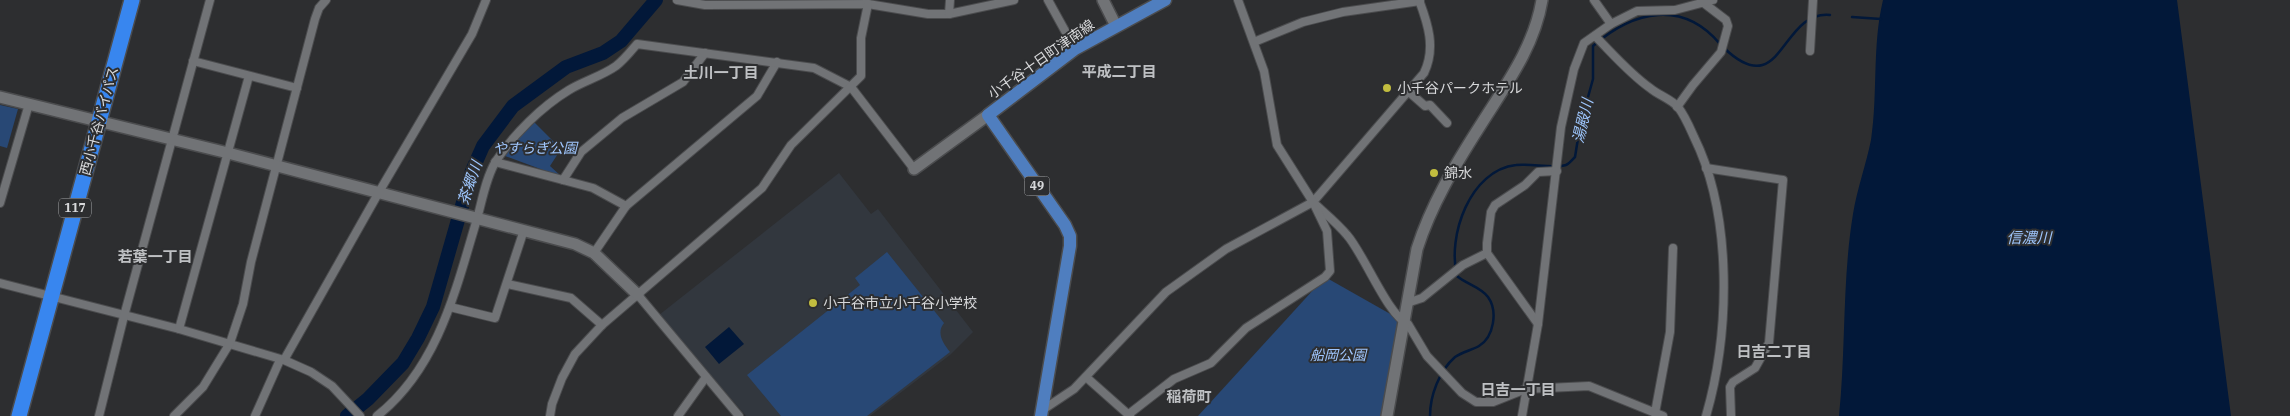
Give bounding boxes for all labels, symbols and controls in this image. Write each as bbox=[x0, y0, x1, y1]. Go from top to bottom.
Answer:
street label: 小千谷十日町津南線 bbox=[984, 15, 1098, 103]
district label: 平成二丁目 bbox=[1081, 62, 1157, 81]
district label: 土川一丁目 bbox=[683, 63, 759, 82]
street label: 西小千谷バイパス bbox=[76, 65, 122, 177]
place label: 小千谷パークホテル bbox=[1397, 79, 1523, 97]
marker: 小千谷パークホテル bbox=[1381, 82, 1393, 94]
water label: 湯殿川 bbox=[1568, 95, 1597, 145]
park label: やすらぎ公園 bbox=[493, 139, 579, 157]
water label: 茶郷川 bbox=[453, 157, 486, 207]
place label: 錦水 bbox=[1444, 164, 1472, 182]
marker: 錦水 bbox=[1428, 167, 1440, 179]
road number: 49 bbox=[1024, 177, 1050, 196]
road number: 117 bbox=[59, 198, 91, 218]
water label: 信濃川 bbox=[2006, 228, 2053, 247]
district label: 若葉一丁目 bbox=[117, 247, 193, 266]
place label: 小千谷市立小千谷小学校 bbox=[823, 294, 977, 312]
marker: 小千谷市立小千谷小学校 bbox=[807, 297, 819, 309]
district label: 日吉二丁目 bbox=[1736, 342, 1812, 361]
park label: 船岡公園 bbox=[1310, 346, 1368, 364]
district label: 日吉一丁目 bbox=[1480, 380, 1556, 399]
district label: 稲荷町 bbox=[1166, 387, 1212, 406]

